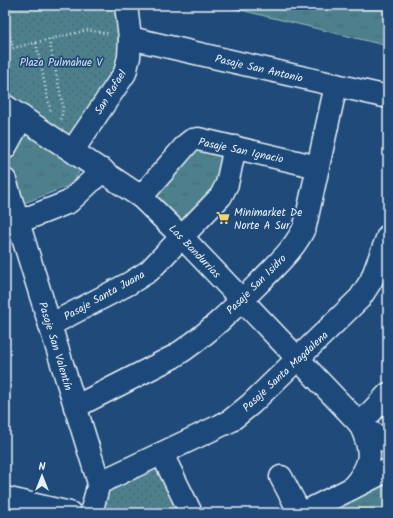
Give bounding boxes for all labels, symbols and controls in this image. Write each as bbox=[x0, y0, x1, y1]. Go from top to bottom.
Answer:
street label: Pasaje San Antonio bbox=[213, 50, 304, 88]
park label: Plaza Pulmahue V bbox=[20, 54, 103, 72]
street label: San Rafael bbox=[90, 66, 132, 118]
street label: Pasaje San Ignacio bbox=[197, 133, 285, 169]
place label: Minimarket De Norte A Sur bbox=[234, 204, 302, 235]
supermarket icon: Minimarket De Norte A Sur bbox=[215, 210, 231, 226]
street label: Las Bandurrias bbox=[164, 221, 225, 283]
street label: Pasaje San Isidro bbox=[222, 250, 291, 319]
street label: Pasaje Santa Juana bbox=[61, 266, 148, 326]
street label: Pasaje San Valentín bbox=[33, 300, 77, 393]
street label: Pasaje Santa Magdalena bbox=[239, 327, 333, 417]
north arrow bbox=[22, 456, 62, 496]
text: N bbox=[39, 458, 46, 476]

